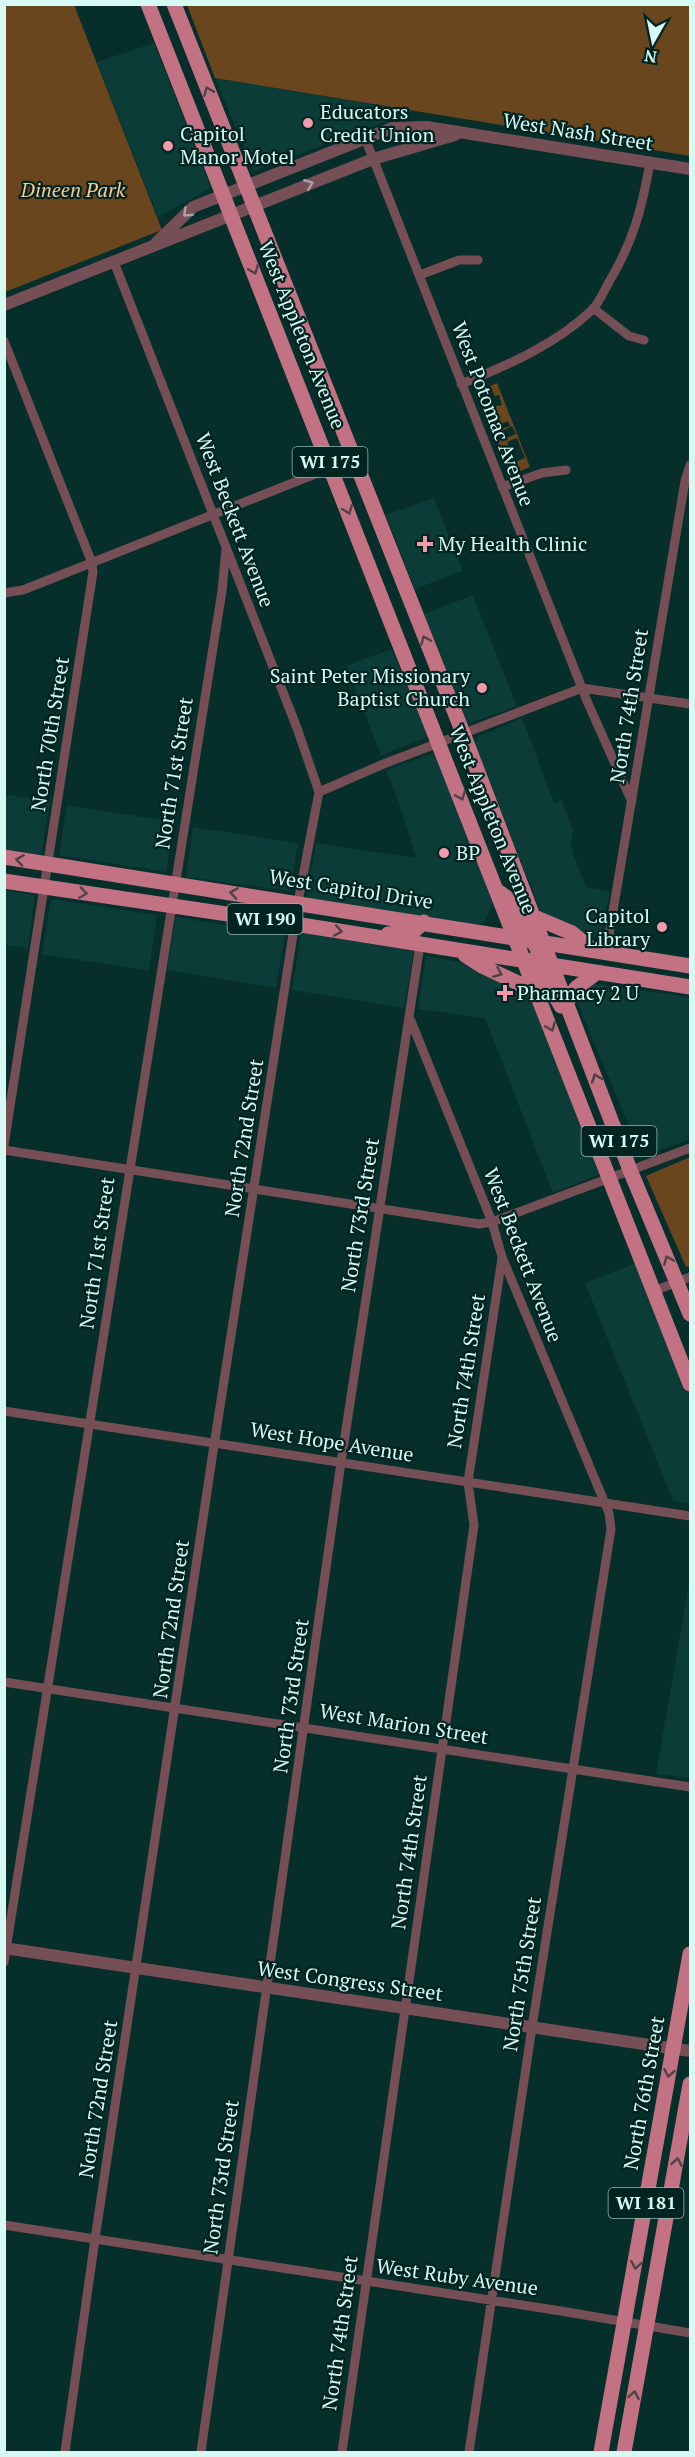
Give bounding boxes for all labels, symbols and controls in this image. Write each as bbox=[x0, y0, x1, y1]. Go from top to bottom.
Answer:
north arrow bbox=[623, 12, 683, 72]
text: N bbox=[643, 45, 658, 69]
one-way arrow bbox=[203, 86, 216, 97]
place label: Educators Credit Union bbox=[320, 98, 434, 148]
street label: West Nash Street bbox=[501, 106, 656, 157]
marker: Educators Credit Union bbox=[301, 116, 315, 130]
place label: Capitol Manor Motel bbox=[180, 120, 295, 170]
marker: Capitol Manor Motel bbox=[161, 139, 175, 153]
park label: Dineen Park bbox=[20, 176, 126, 203]
one-way arrow bbox=[302, 179, 313, 191]
one-way arrow bbox=[183, 206, 193, 217]
street label: West Appleton Avenue bbox=[252, 237, 353, 433]
one-way arrow bbox=[247, 264, 259, 275]
street label: West Potomac Avenue bbox=[446, 318, 541, 510]
street label: West Beckett Avenue bbox=[190, 429, 281, 611]
road number: WI 175 bbox=[292, 447, 368, 477]
one-way arrow bbox=[341, 504, 353, 515]
place label: My Health Clinic bbox=[438, 530, 587, 557]
marker: My Health Clinic bbox=[416, 535, 434, 553]
street label: North 74th Street bbox=[603, 626, 654, 785]
one-way arrow bbox=[420, 635, 432, 646]
street label: North 70th Street bbox=[24, 654, 75, 813]
place label: Saint Peter Missionary Baptist Church bbox=[270, 662, 471, 712]
marker: Saint Peter Missionary Baptist Church bbox=[475, 681, 489, 695]
street label: North 71st Street bbox=[148, 695, 199, 851]
street label: West Appleton Avenue bbox=[443, 722, 544, 918]
one-way arrow bbox=[454, 789, 466, 800]
place label: BP bbox=[456, 839, 480, 866]
marker: BP bbox=[437, 846, 451, 860]
one-way arrow bbox=[16, 854, 26, 867]
street label: West Capitol Drive bbox=[267, 862, 435, 915]
one-way arrow bbox=[79, 886, 88, 899]
one-way arrow bbox=[229, 887, 238, 899]
place label: Capitol Library bbox=[585, 902, 651, 952]
road number: WI 190 bbox=[228, 904, 302, 934]
marker: Capitol Library bbox=[655, 920, 669, 934]
one-way arrow bbox=[334, 925, 343, 937]
one-way arrow bbox=[491, 966, 502, 978]
place label: Pharmacy 2 U bbox=[517, 979, 640, 1006]
marker: Pharmacy 2 U bbox=[498, 986, 512, 1000]
one-way arrow bbox=[544, 1020, 556, 1031]
street label: North 72nd Street bbox=[218, 1056, 269, 1219]
one-way arrow bbox=[591, 1074, 604, 1084]
road number: WI 175 bbox=[582, 1126, 656, 1156]
street label: North 73rd Street bbox=[334, 1135, 385, 1294]
street label: West Beckett Avenue bbox=[478, 1164, 569, 1346]
street label: North 71st Street bbox=[72, 1175, 121, 1331]
one-way arrow bbox=[663, 1255, 675, 1266]
street label: North 74th Street bbox=[440, 1291, 491, 1450]
street label: West Hope Avenue bbox=[248, 1415, 416, 1468]
street label: North 72nd Street bbox=[146, 1537, 195, 1700]
street label: North 73rd Street bbox=[266, 1616, 315, 1775]
street label: West Marion Street bbox=[318, 1697, 491, 1750]
street label: North 74th Street bbox=[384, 1772, 433, 1931]
street label: North 75th Street bbox=[496, 1894, 547, 2053]
street label: West Congress Street bbox=[255, 1954, 445, 2007]
street label: North 76th Street bbox=[617, 2013, 670, 2172]
street label: North 72nd Street bbox=[72, 2017, 123, 2180]
one-way arrow bbox=[663, 2068, 676, 2078]
street label: North 73rd Street bbox=[196, 2097, 245, 2256]
one-way arrow bbox=[670, 2157, 682, 2166]
road number: WI 181 bbox=[608, 2188, 684, 2218]
street label: West Ruby Avenue bbox=[374, 2252, 540, 2301]
street label: North 74th Street bbox=[315, 2253, 364, 2412]
one-way arrow bbox=[630, 2261, 642, 2270]
one-way arrow bbox=[628, 2390, 640, 2400]

